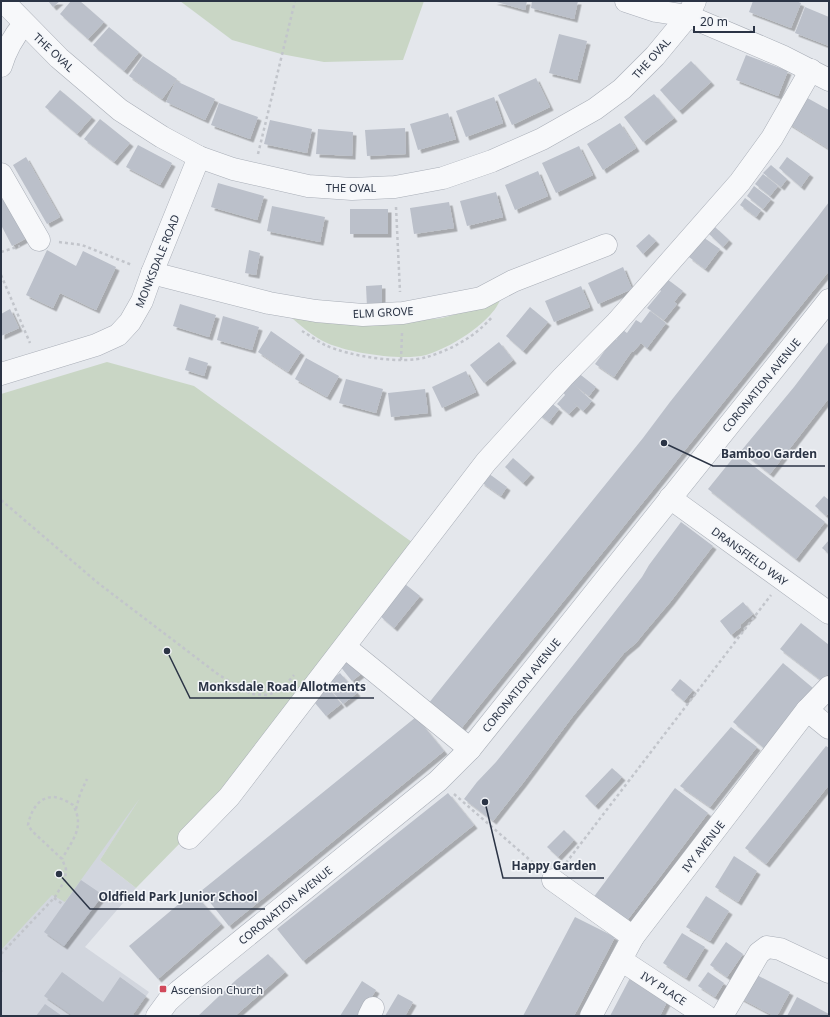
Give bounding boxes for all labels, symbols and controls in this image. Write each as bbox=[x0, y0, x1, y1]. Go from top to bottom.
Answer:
scale bar bbox=[694, 8, 754, 34]
text: 20 m bbox=[700, 13, 728, 30]
street label: THE OVAL bbox=[30, 29, 78, 75]
street label: THE OVAL bbox=[628, 34, 674, 82]
street label: THE OVAL bbox=[326, 180, 377, 195]
street label: MONKSDALE ROAD bbox=[131, 212, 183, 310]
street label: ELM GROVE bbox=[352, 303, 414, 321]
street label: CORONATION AVENUE bbox=[718, 335, 804, 435]
callout: Bamboo Garden bbox=[713, 442, 825, 466]
text: Bamboo Garden bbox=[721, 445, 817, 462]
street label: DRANSFIELD WAY bbox=[709, 523, 792, 589]
street label: CORONATION AVENUE bbox=[478, 635, 564, 735]
callout: Monksdale Road Allotments bbox=[190, 674, 374, 698]
text: Monksdale Road Allotments bbox=[198, 678, 366, 695]
street label: IVY AVENUE bbox=[678, 817, 728, 875]
callout: Happy Garden bbox=[503, 854, 604, 878]
text: Happy Garden bbox=[512, 857, 596, 874]
street label: CORONATION AVENUE bbox=[235, 862, 335, 948]
callout: Oldfield Park Junior School bbox=[90, 885, 265, 909]
text: Oldfield Park Junior School bbox=[98, 888, 258, 905]
street label: IVY PLACE bbox=[638, 968, 690, 1008]
place label: Ascension Church bbox=[171, 982, 263, 997]
marker: Ascension Church bbox=[158, 984, 168, 994]

